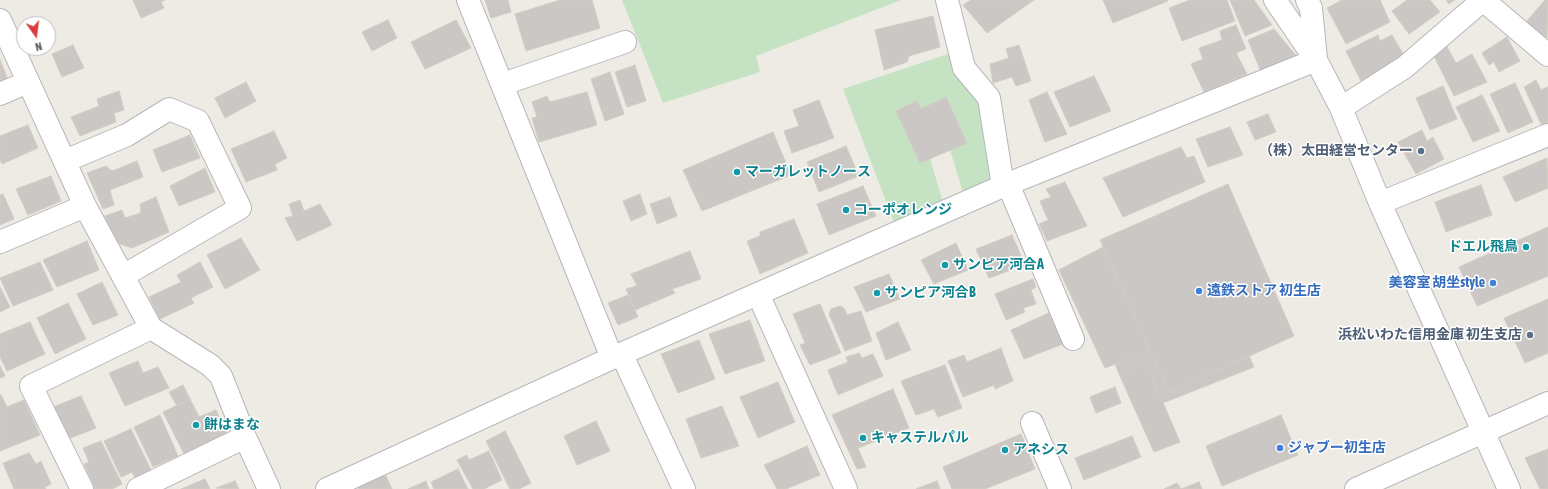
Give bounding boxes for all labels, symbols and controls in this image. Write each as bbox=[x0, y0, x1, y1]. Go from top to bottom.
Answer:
north arrow bbox=[16, 16, 56, 56]
text: N bbox=[34, 40, 43, 53]
place label: （株）太田経営センター bbox=[1259, 143, 1413, 159]
marker: （株）太田経営センター bbox=[1416, 146, 1426, 156]
place label: マーガレットノース bbox=[745, 164, 871, 180]
marker: マーガレットノース bbox=[732, 167, 742, 177]
place label: コーポオレンジ bbox=[854, 202, 952, 218]
marker: コーポオレンジ bbox=[841, 205, 851, 215]
place label: ドエル飛鳥 bbox=[1448, 239, 1518, 255]
marker: ドエル飛鳥 bbox=[1521, 242, 1531, 252]
place label: サンピア河合A bbox=[953, 257, 1044, 273]
marker: サンピア河合A bbox=[940, 260, 950, 270]
place label: 美容室 胡坐style bbox=[1388, 275, 1485, 291]
marker: 美容室 胡坐style bbox=[1488, 278, 1498, 288]
place label: 遠鉄ストア 初生店 bbox=[1207, 283, 1321, 299]
place label: サンピア河合B bbox=[885, 285, 976, 301]
marker: 遠鉄ストア 初生店 bbox=[1194, 286, 1204, 296]
marker: サンピア河合B bbox=[872, 288, 882, 298]
place label: 浜松いわた信用金庫 初生支店 bbox=[1338, 327, 1522, 343]
marker: 浜松いわた信用金庫 初生支店 bbox=[1525, 330, 1535, 340]
place label: 餅はまな bbox=[204, 417, 260, 433]
marker: 餅はまな bbox=[191, 420, 201, 430]
place label: キャステルパル bbox=[871, 430, 969, 446]
marker: キャステルパル bbox=[858, 433, 868, 443]
place label: ジャブー初生店 bbox=[1288, 440, 1386, 456]
place label: アネシス bbox=[1013, 442, 1069, 458]
marker: ジャブー初生店 bbox=[1275, 443, 1285, 453]
marker: アネシス bbox=[1000, 445, 1010, 455]

